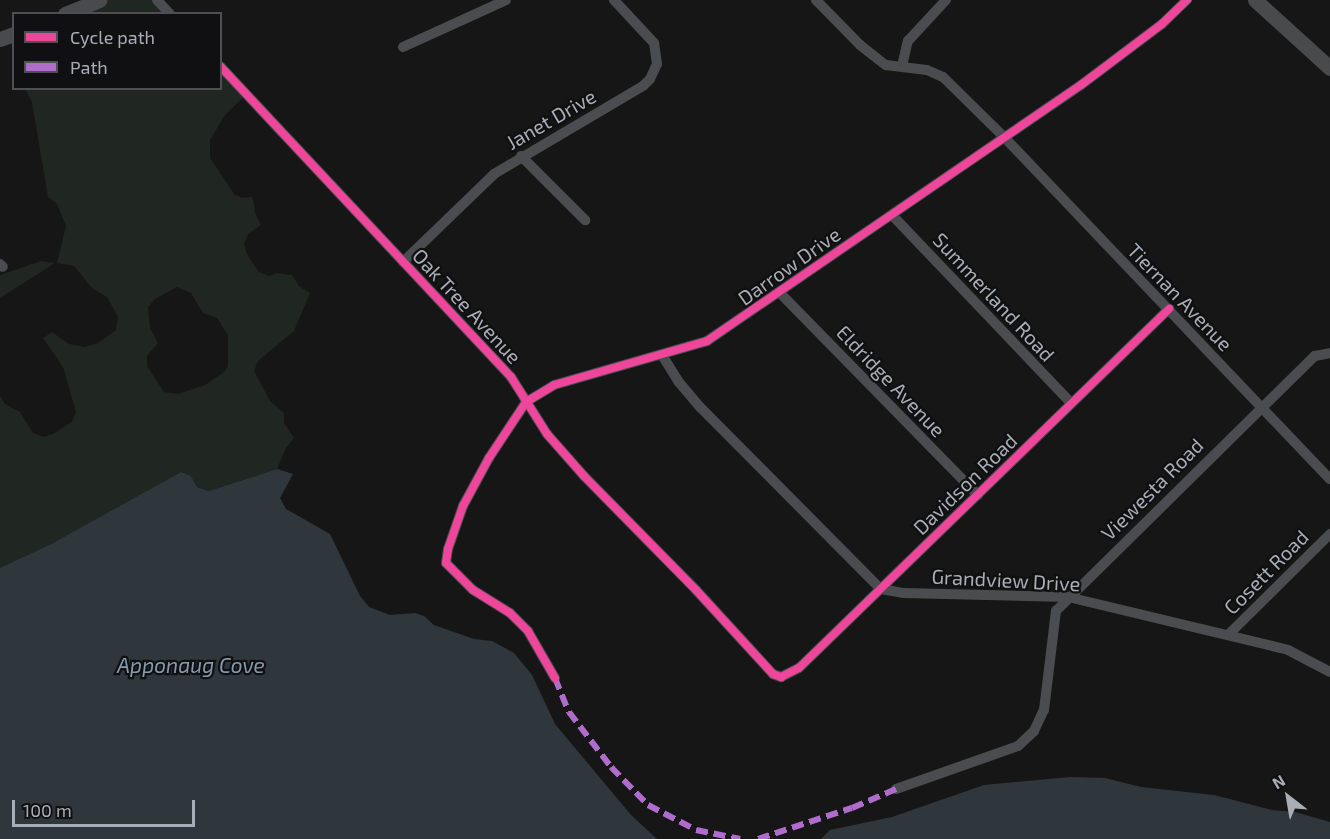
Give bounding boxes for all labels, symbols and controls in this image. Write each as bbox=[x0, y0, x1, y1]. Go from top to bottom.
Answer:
legend bbox=[12, 12, 222, 90]
text: Cycle path bbox=[70, 26, 155, 48]
text: Path bbox=[70, 56, 108, 78]
street label: Janet Drive bbox=[502, 84, 600, 154]
street label: Darrow Drive bbox=[733, 222, 845, 310]
street label: Summerland Road bbox=[928, 228, 1060, 366]
street label: Tiernan Avenue bbox=[1122, 238, 1238, 356]
street label: Oak Tree Avenue bbox=[407, 243, 527, 369]
street label: Eldridge Avenue bbox=[832, 320, 950, 442]
street label: Davidson Road bbox=[908, 428, 1022, 540]
street label: Viewesta Road bbox=[1096, 433, 1208, 545]
street label: Cosett Road bbox=[1219, 525, 1313, 619]
street label: Grandview Drive bbox=[931, 564, 1081, 596]
water label: Apponaug Cove bbox=[117, 652, 265, 678]
north arrow bbox=[1258, 767, 1318, 827]
text: N bbox=[1269, 770, 1288, 792]
scale bar bbox=[15, 788, 198, 826]
text: 100 m bbox=[23, 799, 72, 821]

